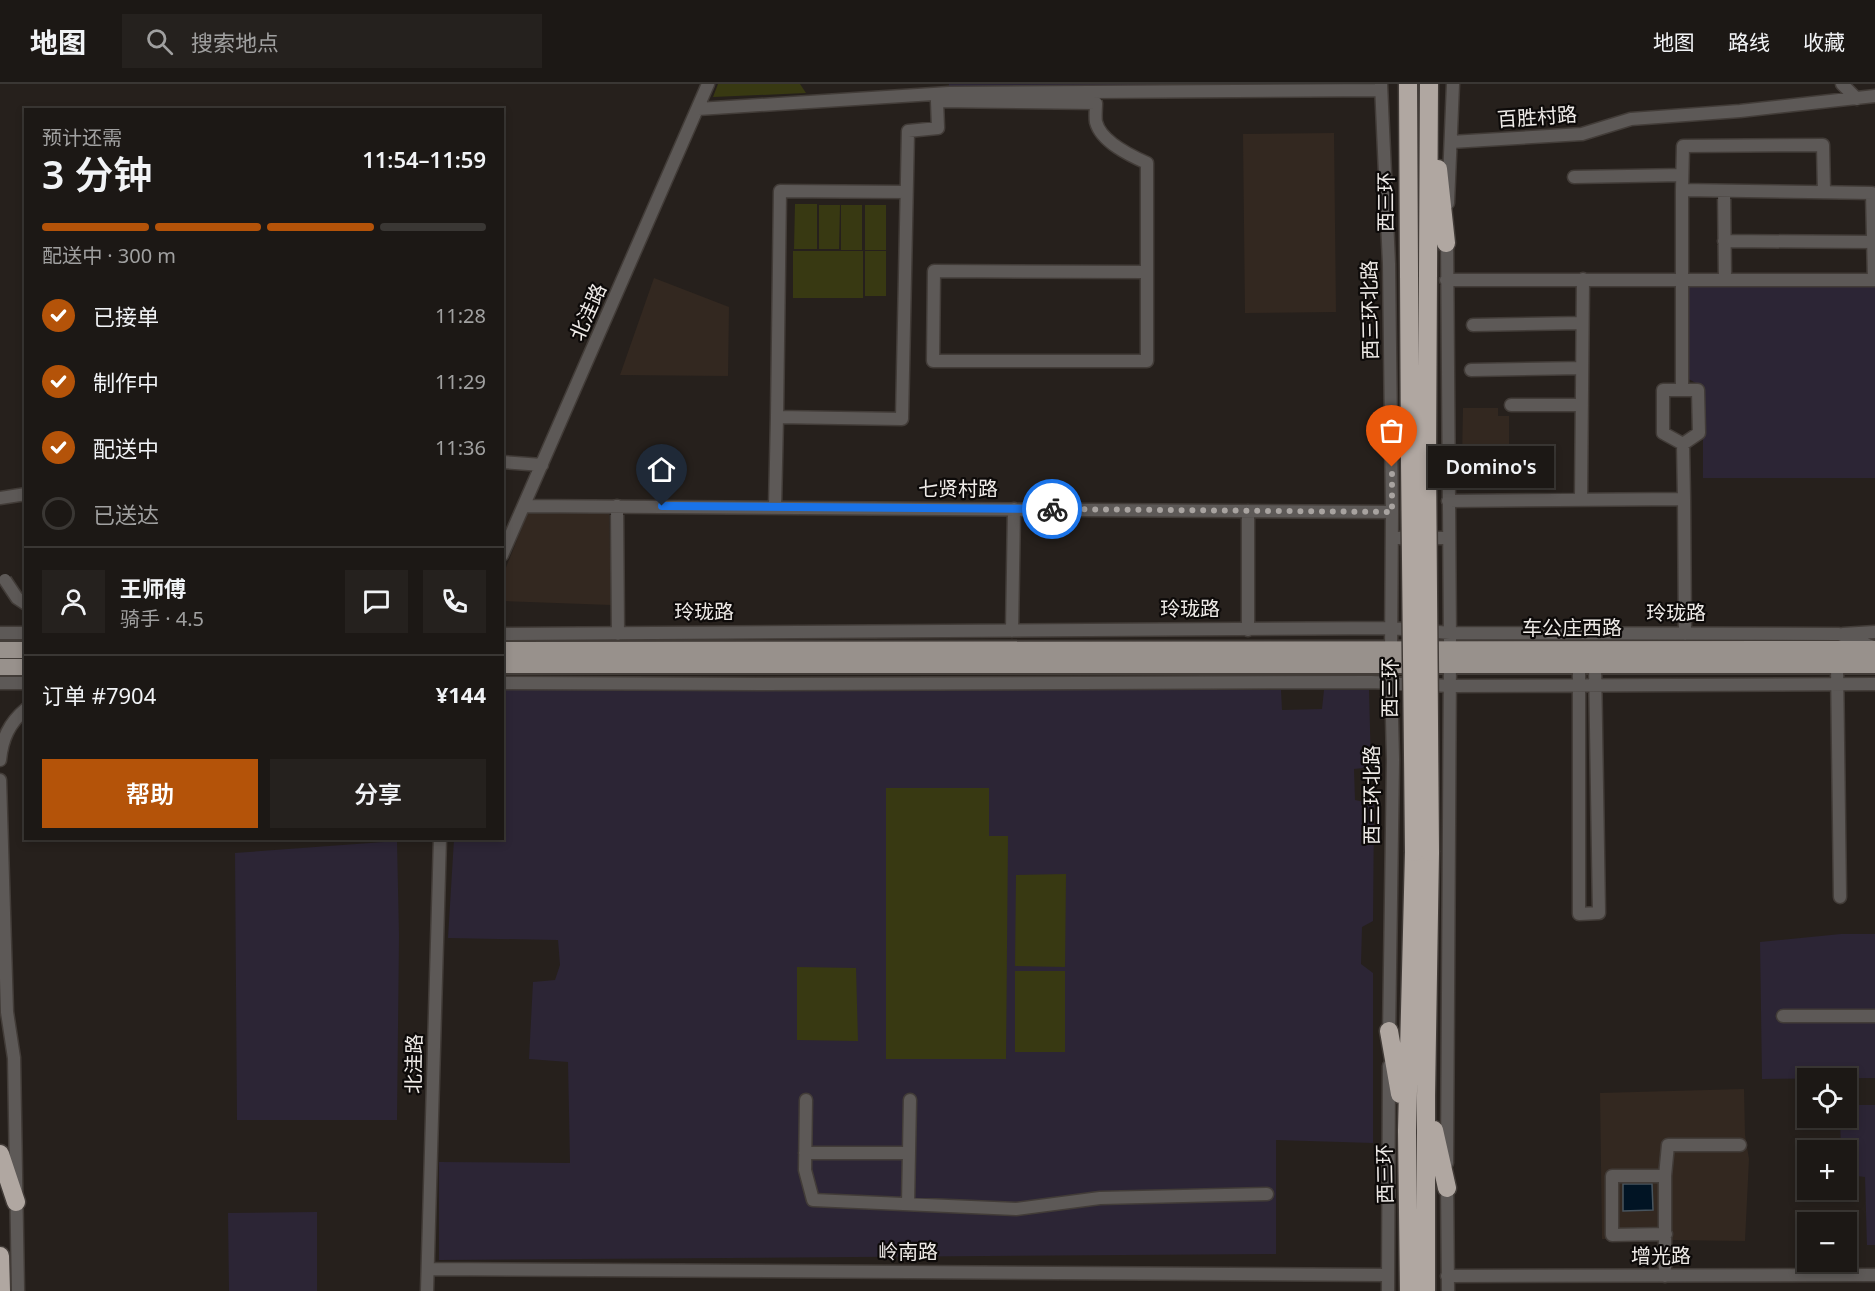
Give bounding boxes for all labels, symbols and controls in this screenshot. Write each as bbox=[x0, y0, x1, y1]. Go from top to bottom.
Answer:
search box bbox=[122, 14, 542, 68]
text: 地图 bbox=[30, 23, 86, 61]
icon: search bbox=[143, 25, 176, 58]
text: 搜索地点 bbox=[191, 27, 279, 57]
text: 地图 bbox=[1653, 28, 1695, 56]
text: 路线 bbox=[1728, 28, 1770, 56]
text: 收藏 bbox=[1803, 28, 1845, 56]
street label: 百胜村路 bbox=[1496, 100, 1578, 133]
text: 预计还需 bbox=[42, 124, 122, 151]
text: 11:54–11:59 bbox=[362, 144, 486, 174]
text: 3 分钟 bbox=[42, 147, 152, 200]
street label: 西三环 bbox=[1372, 172, 1399, 232]
text: 配送中 · 300 m bbox=[42, 242, 176, 269]
street label: 西三环北路 bbox=[1355, 260, 1384, 360]
street label: 北洼路 bbox=[563, 279, 612, 345]
icon: check bbox=[42, 299, 75, 332]
text: 已接单 bbox=[93, 301, 159, 331]
text: 11:28 bbox=[435, 302, 486, 329]
icon: check bbox=[42, 365, 75, 398]
text: 制作中 bbox=[93, 367, 159, 397]
text: 11:29 bbox=[435, 368, 486, 395]
pin bbox=[1366, 405, 1417, 467]
icon: bag bbox=[1375, 414, 1408, 447]
icon: check bbox=[42, 431, 75, 464]
text: 配送中 bbox=[93, 433, 159, 463]
text: 11:36 bbox=[435, 434, 486, 461]
pin bbox=[636, 444, 687, 506]
callout: Domino's bbox=[1428, 446, 1554, 488]
icon: home bbox=[645, 453, 678, 486]
text: Domino's bbox=[1446, 453, 1537, 480]
street label: 七贤村路 bbox=[918, 475, 998, 502]
courier bbox=[1022, 479, 1082, 539]
icon: bike bbox=[1036, 493, 1069, 526]
text: 已送达 bbox=[93, 499, 159, 529]
button: person bbox=[42, 570, 105, 633]
button: chat bbox=[345, 570, 408, 633]
button: phone bbox=[423, 570, 486, 633]
text: 王师傅 bbox=[120, 573, 186, 603]
street label: 玲珑路 bbox=[1160, 595, 1220, 622]
street label: 玲珑路 bbox=[674, 598, 734, 625]
street label: 玲珑路 bbox=[1646, 599, 1706, 626]
text: 骑手 · 4.5 bbox=[120, 605, 204, 632]
street label: 车公庄西路 bbox=[1522, 614, 1622, 641]
street label: 西三环 bbox=[1376, 658, 1403, 718]
text: ¥144 bbox=[436, 679, 486, 709]
text: 订单 #7904 bbox=[42, 680, 156, 710]
street label: 西三环北路 bbox=[1358, 745, 1385, 845]
button: 帮助 bbox=[42, 759, 258, 828]
button: 分享 bbox=[270, 759, 486, 828]
street label: 北洼路 bbox=[399, 1034, 428, 1094]
map controls bbox=[1797, 1068, 1857, 1272]
button: locate bbox=[1797, 1068, 1857, 1128]
button: + bbox=[1797, 1140, 1857, 1200]
street label: 西三环 bbox=[1370, 1144, 1399, 1204]
button: − bbox=[1797, 1212, 1857, 1272]
street label: 岭南路 bbox=[878, 1238, 938, 1265]
street label: 增光路 bbox=[1631, 1242, 1691, 1269]

